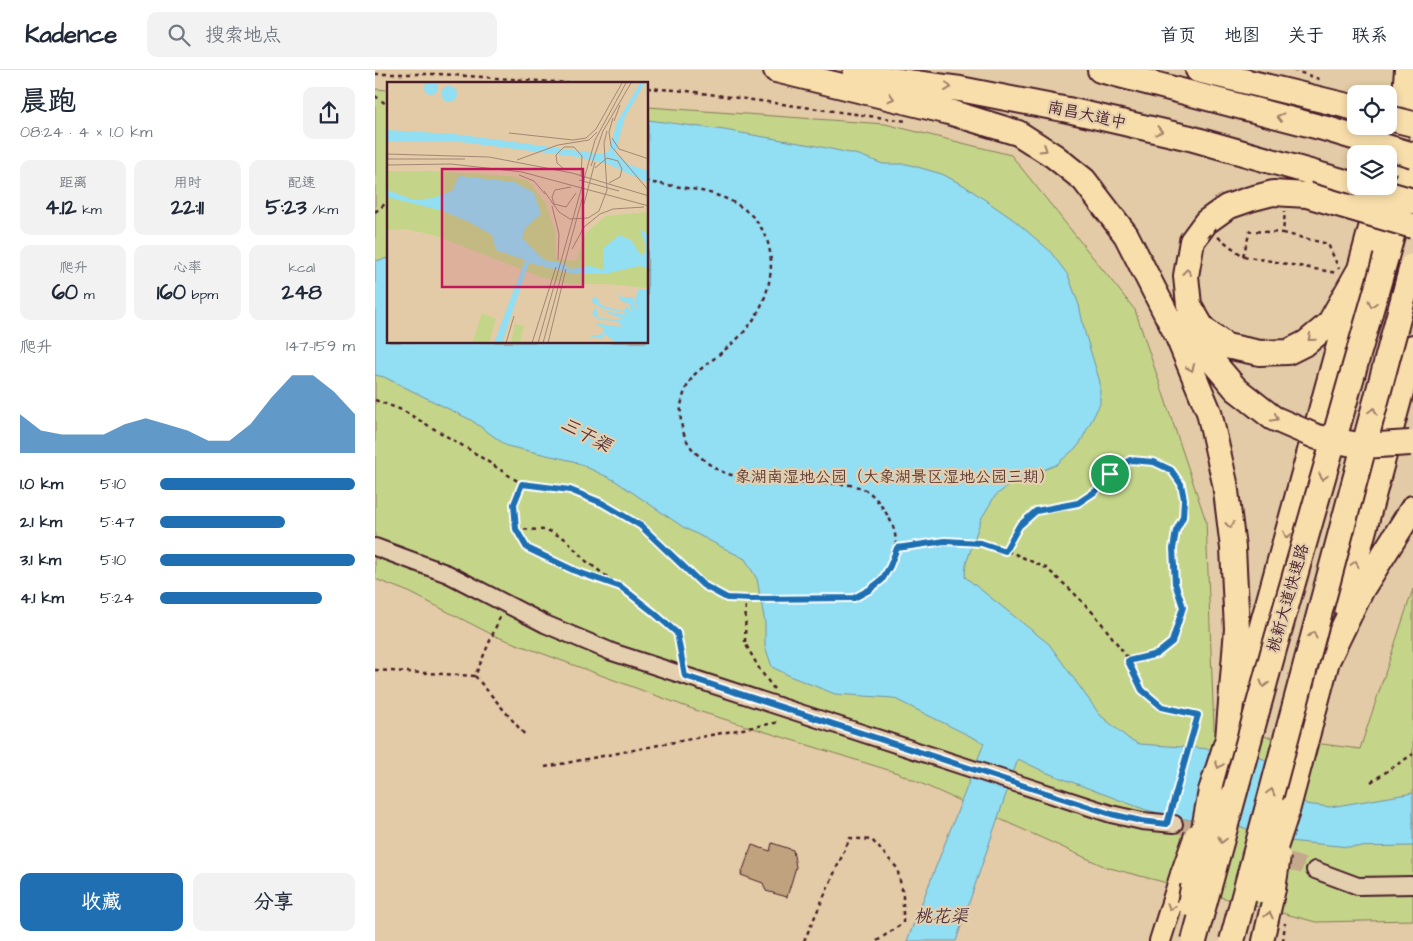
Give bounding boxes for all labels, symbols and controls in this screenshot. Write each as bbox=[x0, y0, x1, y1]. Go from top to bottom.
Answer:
search box bbox=[147, 12, 497, 57]
text: Kadence bbox=[25, 18, 117, 52]
icon: search bbox=[165, 21, 193, 49]
text: 搜索地点 bbox=[205, 22, 281, 49]
text: 首页 bbox=[1160, 23, 1196, 48]
text: 地图 bbox=[1224, 23, 1260, 48]
text: 关于 bbox=[1288, 23, 1324, 48]
text: 联系 bbox=[1352, 23, 1388, 48]
text: 晨跑 bbox=[20, 82, 76, 121]
inset map bbox=[387, 82, 649, 344]
one-way arrow bbox=[944, 82, 953, 92]
map controls bbox=[1347, 85, 1397, 195]
button: locate bbox=[1347, 85, 1397, 135]
button: share bbox=[303, 87, 355, 139]
one-way arrow bbox=[887, 92, 896, 103]
street label: 南昌大道中 bbox=[1046, 96, 1128, 134]
one-way arrow bbox=[1276, 112, 1285, 123]
text: 08:24 · 4 × 1.0 km bbox=[20, 121, 153, 143]
one-way arrow bbox=[1154, 125, 1163, 136]
one-way arrow bbox=[1039, 143, 1048, 153]
button: layers bbox=[1347, 145, 1397, 195]
text: 距离 bbox=[59, 173, 87, 193]
text: 用时 bbox=[173, 173, 201, 193]
text: 配速 bbox=[288, 173, 316, 193]
text: 4.12 bbox=[45, 193, 77, 222]
text: 22:11 bbox=[171, 193, 204, 222]
text: 5:23 bbox=[266, 193, 307, 222]
text: km bbox=[77, 200, 102, 220]
text: /km bbox=[307, 200, 338, 220]
text: 爬升 bbox=[59, 258, 87, 278]
text: 心率 bbox=[173, 258, 201, 278]
text: kcal bbox=[288, 258, 315, 278]
one-way arrow bbox=[1181, 267, 1192, 275]
text: 60 bbox=[52, 278, 78, 307]
text: 160 bbox=[157, 278, 186, 307]
text: 248 bbox=[282, 278, 322, 307]
text: m bbox=[78, 285, 95, 305]
text: bpm bbox=[186, 285, 218, 305]
one-way arrow bbox=[1368, 299, 1378, 307]
one-way arrow bbox=[1307, 332, 1317, 341]
text: 147–159 m bbox=[286, 335, 355, 357]
text: 爬升 bbox=[20, 336, 52, 358]
one-way arrow bbox=[1184, 363, 1195, 372]
one-way arrow bbox=[1367, 406, 1378, 415]
water label: 三干渠 bbox=[556, 411, 617, 460]
one-way arrow bbox=[1270, 411, 1279, 421]
pin bbox=[1089, 453, 1131, 495]
icon: arrive bbox=[1096, 460, 1124, 488]
park label: 象湖南湿地公园（大象湖景区湿地公园三期） bbox=[735, 466, 1055, 488]
one-way arrow bbox=[1318, 472, 1328, 480]
text: 1.0 km bbox=[20, 473, 63, 495]
text: 5:10 bbox=[100, 473, 126, 495]
text: 2.1 km bbox=[20, 511, 62, 533]
text: 5:47 bbox=[100, 511, 135, 533]
one-way arrow bbox=[1224, 521, 1235, 529]
one-way arrow bbox=[1282, 531, 1292, 539]
street label: 桃新大道快速路 bbox=[1262, 541, 1314, 655]
text: 3.1 km bbox=[20, 549, 61, 571]
text: 5:10 bbox=[100, 549, 126, 571]
one-way arrow bbox=[1350, 560, 1360, 568]
text: 4.1 km bbox=[20, 587, 64, 609]
text: 5:24 bbox=[100, 587, 134, 609]
one-way arrow bbox=[1307, 631, 1318, 640]
one-way arrow bbox=[1260, 679, 1270, 687]
one-way arrow bbox=[1215, 760, 1225, 768]
one-way arrow bbox=[1266, 789, 1276, 797]
one-way arrow bbox=[1217, 836, 1227, 844]
button: 收藏 bbox=[20, 873, 183, 931]
button: 分享 bbox=[193, 873, 355, 931]
one-way arrow bbox=[1166, 903, 1176, 911]
water label: 桃花渠 bbox=[914, 904, 970, 929]
one-way arrow bbox=[1263, 910, 1274, 919]

